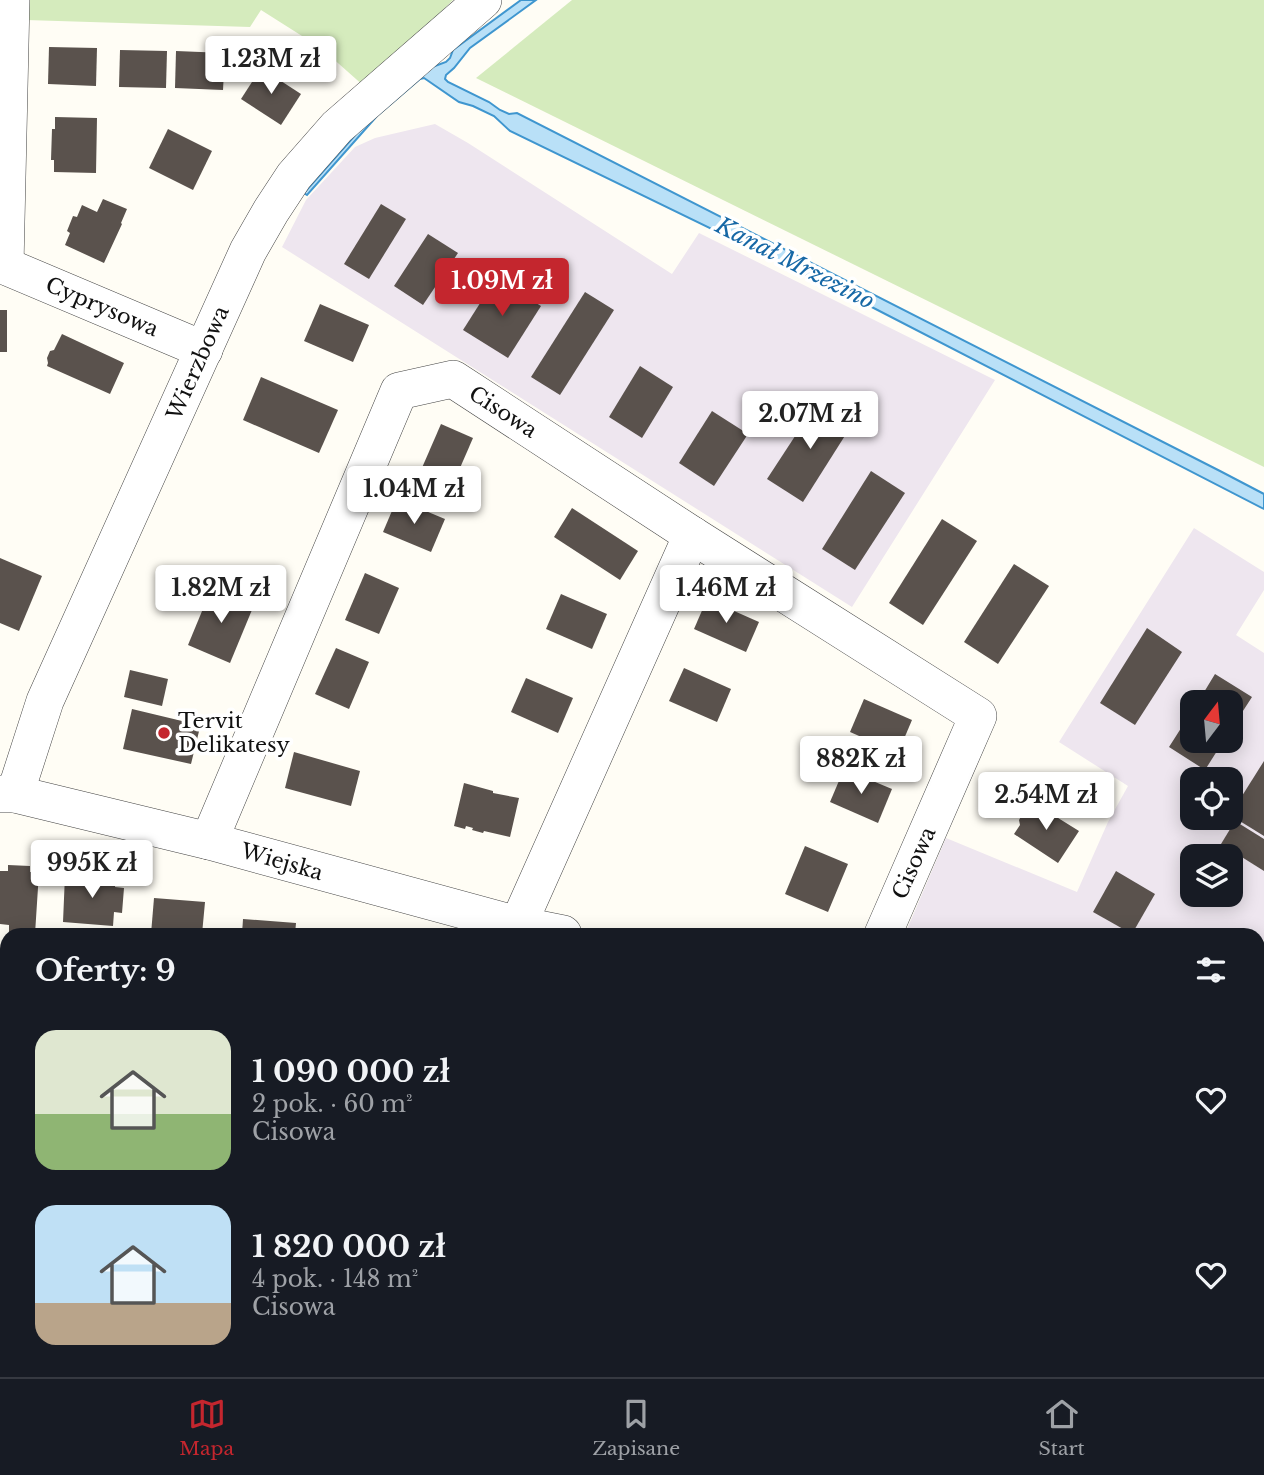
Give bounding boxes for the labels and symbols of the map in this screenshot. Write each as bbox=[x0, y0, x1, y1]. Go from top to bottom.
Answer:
pin: 1.23M zł bbox=[199, 36, 343, 96]
water label: Kanał Mrzezino bbox=[710, 210, 879, 315]
pin: 1.09M zł bbox=[430, 258, 574, 318]
street label: Cyprysowa bbox=[42, 272, 163, 343]
street label: Wierzbowa bbox=[161, 302, 235, 425]
street label: Cisowa bbox=[464, 380, 542, 444]
pin: 2.07M zł bbox=[738, 392, 882, 451]
pin: 1.04M zł bbox=[342, 466, 486, 526]
pin: 1.82M zł bbox=[149, 566, 293, 625]
pin: 1.46M zł bbox=[654, 566, 798, 625]
north arrow bbox=[1180, 690, 1242, 752]
place label: Tervit Delikatesy bbox=[178, 708, 290, 758]
marker: Tervit Delikatesy bbox=[156, 725, 172, 741]
pin: 882K zł bbox=[796, 736, 926, 796]
pin: 2.54M zł bbox=[974, 772, 1118, 832]
street label: Cisowa bbox=[887, 823, 942, 903]
street label: Wiejska bbox=[237, 838, 326, 886]
pin: 995K zł bbox=[27, 841, 157, 900]

